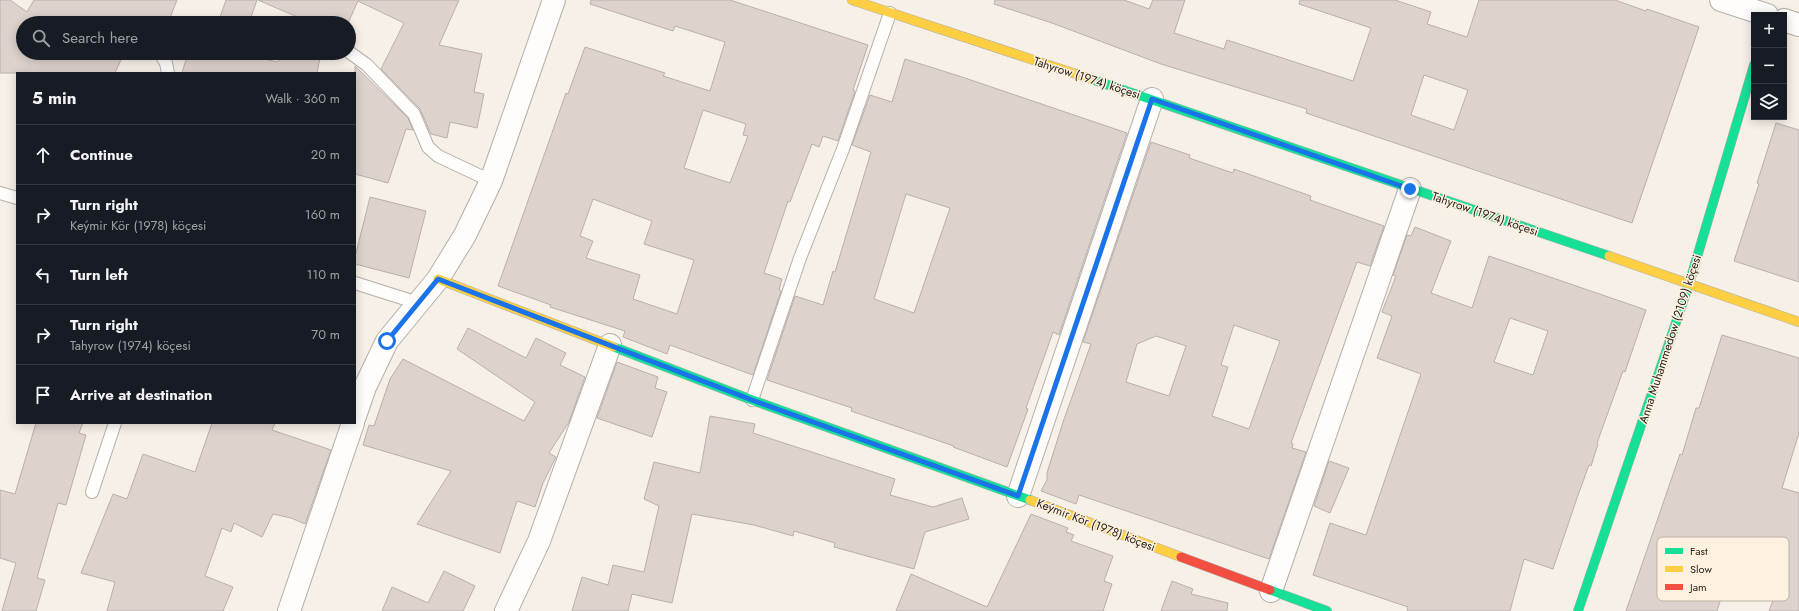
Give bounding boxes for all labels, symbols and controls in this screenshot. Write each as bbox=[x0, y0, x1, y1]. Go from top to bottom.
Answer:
map controls bbox=[1751, 12, 1787, 120]
button: + bbox=[1751, 12, 1787, 48]
search box bbox=[16, 16, 356, 60]
icon: search bbox=[30, 27, 52, 49]
text: Search here bbox=[62, 27, 138, 49]
button: − bbox=[1751, 48, 1787, 84]
street label: Tahyrow (1974) köçesi bbox=[1031, 52, 1143, 104]
button: layers bbox=[1751, 84, 1787, 120]
text: 5 min bbox=[32, 86, 76, 110]
text: Walk · 360 m bbox=[265, 89, 340, 108]
icon: ahead bbox=[32, 144, 54, 166]
text: Continue bbox=[70, 144, 133, 166]
text: 20 m bbox=[311, 145, 340, 164]
route end bbox=[1401, 180, 1419, 198]
street label: Tahyrow (1974) köçesi bbox=[1429, 187, 1541, 241]
text: Turn right bbox=[70, 194, 138, 216]
icon: right bbox=[32, 204, 54, 226]
text: 160 m bbox=[305, 205, 340, 224]
text: Keýmir Kör (1978) köçesi bbox=[70, 216, 206, 235]
street label: Anna Muhammedow (2109) köçesi bbox=[1634, 252, 1706, 426]
icon: left bbox=[32, 264, 54, 286]
text: Turn left bbox=[70, 264, 128, 286]
text: 110 m bbox=[306, 265, 340, 284]
text: Turn right bbox=[70, 314, 138, 336]
icon: right bbox=[32, 324, 54, 346]
text: 70 m bbox=[311, 325, 340, 344]
route start bbox=[378, 332, 396, 350]
text: Tahyrow (1974) köçesi bbox=[70, 336, 191, 355]
icon: arrive bbox=[32, 384, 54, 406]
text: Arrive at destination bbox=[70, 384, 212, 406]
street label: Keýmir Kör (1978) köçesi bbox=[1034, 494, 1158, 556]
legend bbox=[1657, 537, 1789, 601]
text: Fast bbox=[1690, 543, 1708, 559]
text: Slow bbox=[1690, 561, 1712, 577]
text: Jam bbox=[1688, 579, 1707, 595]

